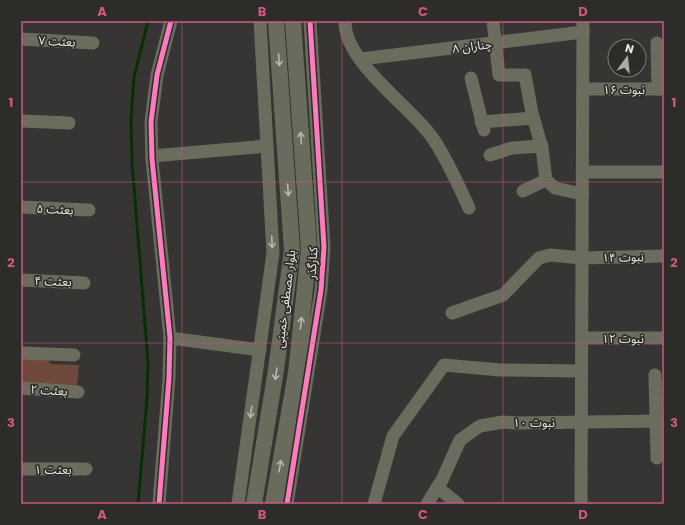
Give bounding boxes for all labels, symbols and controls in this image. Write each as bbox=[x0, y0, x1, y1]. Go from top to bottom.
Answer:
text: A bbox=[97, 2, 107, 21]
text: B bbox=[258, 2, 267, 21]
text: C bbox=[418, 2, 428, 21]
text: D bbox=[578, 2, 588, 21]
street label: بعثت ۷ bbox=[38, 32, 76, 50]
street label: چناران ۸ bbox=[451, 35, 493, 57]
north arrow bbox=[607, 38, 647, 78]
text: N bbox=[624, 40, 636, 57]
one-way arrow bbox=[275, 53, 282, 66]
street label: نبوت ۱۶ bbox=[603, 81, 645, 98]
text: 1 bbox=[9, 93, 13, 112]
text: 1 bbox=[672, 93, 676, 112]
one-way arrow bbox=[298, 132, 305, 145]
one-way arrow bbox=[284, 183, 291, 196]
street label: بعثت ۵ bbox=[36, 200, 74, 218]
one-way arrow bbox=[269, 235, 276, 248]
street label: کنارگذر bbox=[302, 245, 322, 281]
street label: نبوت ۱۴ bbox=[602, 248, 644, 266]
street label: بلوار مصطفی خمینی bbox=[271, 249, 299, 349]
text: 2 bbox=[7, 253, 15, 272]
text: 2 bbox=[670, 253, 678, 272]
street label: بعثت ۴ bbox=[34, 272, 72, 290]
one-way arrow bbox=[298, 317, 305, 330]
street label: نبوت ۱۲ bbox=[602, 330, 644, 347]
one-way arrow bbox=[272, 368, 280, 381]
street label: بعثت ۲ bbox=[30, 380, 68, 400]
one-way arrow bbox=[248, 405, 255, 418]
text: 3 bbox=[7, 413, 15, 432]
text: 3 bbox=[670, 413, 678, 432]
street label: نبوت ۱۰ bbox=[513, 414, 555, 431]
one-way arrow bbox=[276, 459, 284, 472]
street label: بعثت ۱ bbox=[34, 461, 72, 478]
text: A bbox=[97, 505, 107, 524]
text: B bbox=[258, 505, 267, 524]
text: C bbox=[418, 505, 428, 524]
text: D bbox=[578, 505, 588, 524]

